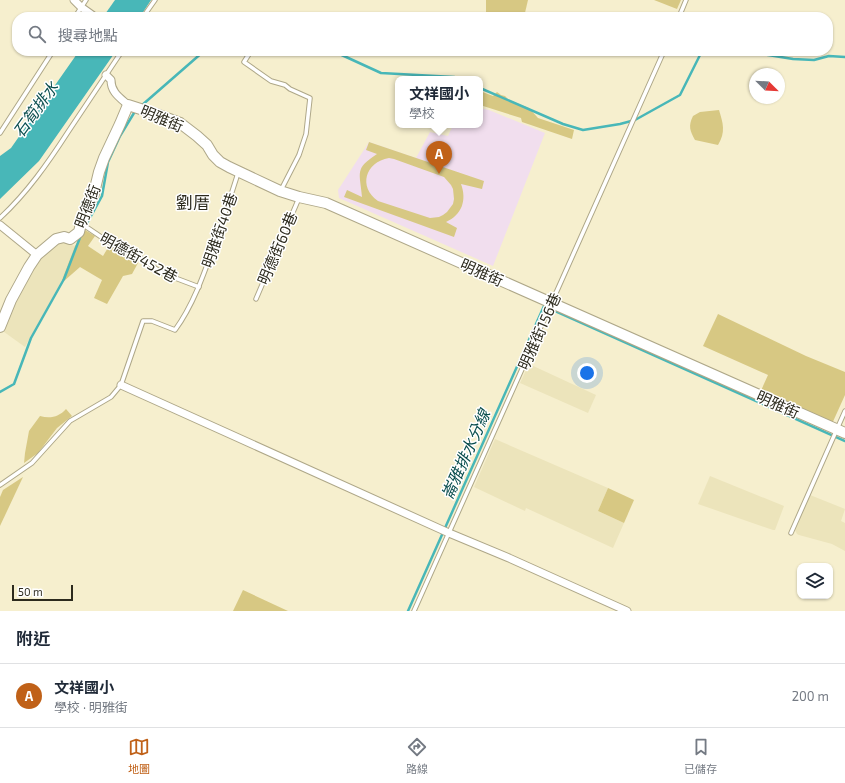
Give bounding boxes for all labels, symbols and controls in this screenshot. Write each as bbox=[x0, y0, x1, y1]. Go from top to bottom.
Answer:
search box bbox=[12, 12, 833, 56]
icon: search bbox=[26, 23, 48, 45]
text: 搜尋地點 bbox=[58, 26, 118, 44]
north arrow bbox=[749, 68, 785, 104]
popup bbox=[395, 76, 483, 128]
water label: 石筍排水 bbox=[9, 77, 62, 140]
text: 文祥國小 bbox=[409, 84, 469, 102]
street label: 明雅街 bbox=[138, 101, 186, 135]
text: 學校 bbox=[409, 105, 435, 121]
pin: A bbox=[426, 141, 452, 174]
street label: 明德街 bbox=[71, 182, 103, 230]
street label: 明雅街40巷 bbox=[198, 190, 240, 270]
district label: 劉厝 bbox=[176, 192, 210, 212]
street label: 明德街60巷 bbox=[254, 209, 300, 287]
street label: 明德街452巷 bbox=[97, 228, 181, 286]
street label: 明雅街 bbox=[458, 255, 506, 289]
street label: 明雅街156巷 bbox=[514, 290, 564, 372]
your location bbox=[577, 363, 597, 383]
street label: 明雅街 bbox=[754, 387, 802, 421]
water label: 崙雅排水分線 bbox=[437, 404, 494, 502]
map controls bbox=[797, 563, 833, 599]
button: layers bbox=[797, 563, 833, 599]
scale bar bbox=[12, 583, 73, 602]
text: 50 m bbox=[18, 585, 43, 598]
text: 附近 bbox=[16, 628, 50, 648]
text: 文祥國小 bbox=[54, 678, 114, 696]
text: A bbox=[25, 688, 33, 704]
text: 200 m bbox=[792, 688, 829, 704]
text: 學校 · 明雅街 bbox=[54, 699, 128, 715]
tab: 地圖 bbox=[128, 736, 150, 776]
tab: 路線 bbox=[406, 736, 428, 776]
tab: 已儲存 bbox=[684, 736, 717, 776]

